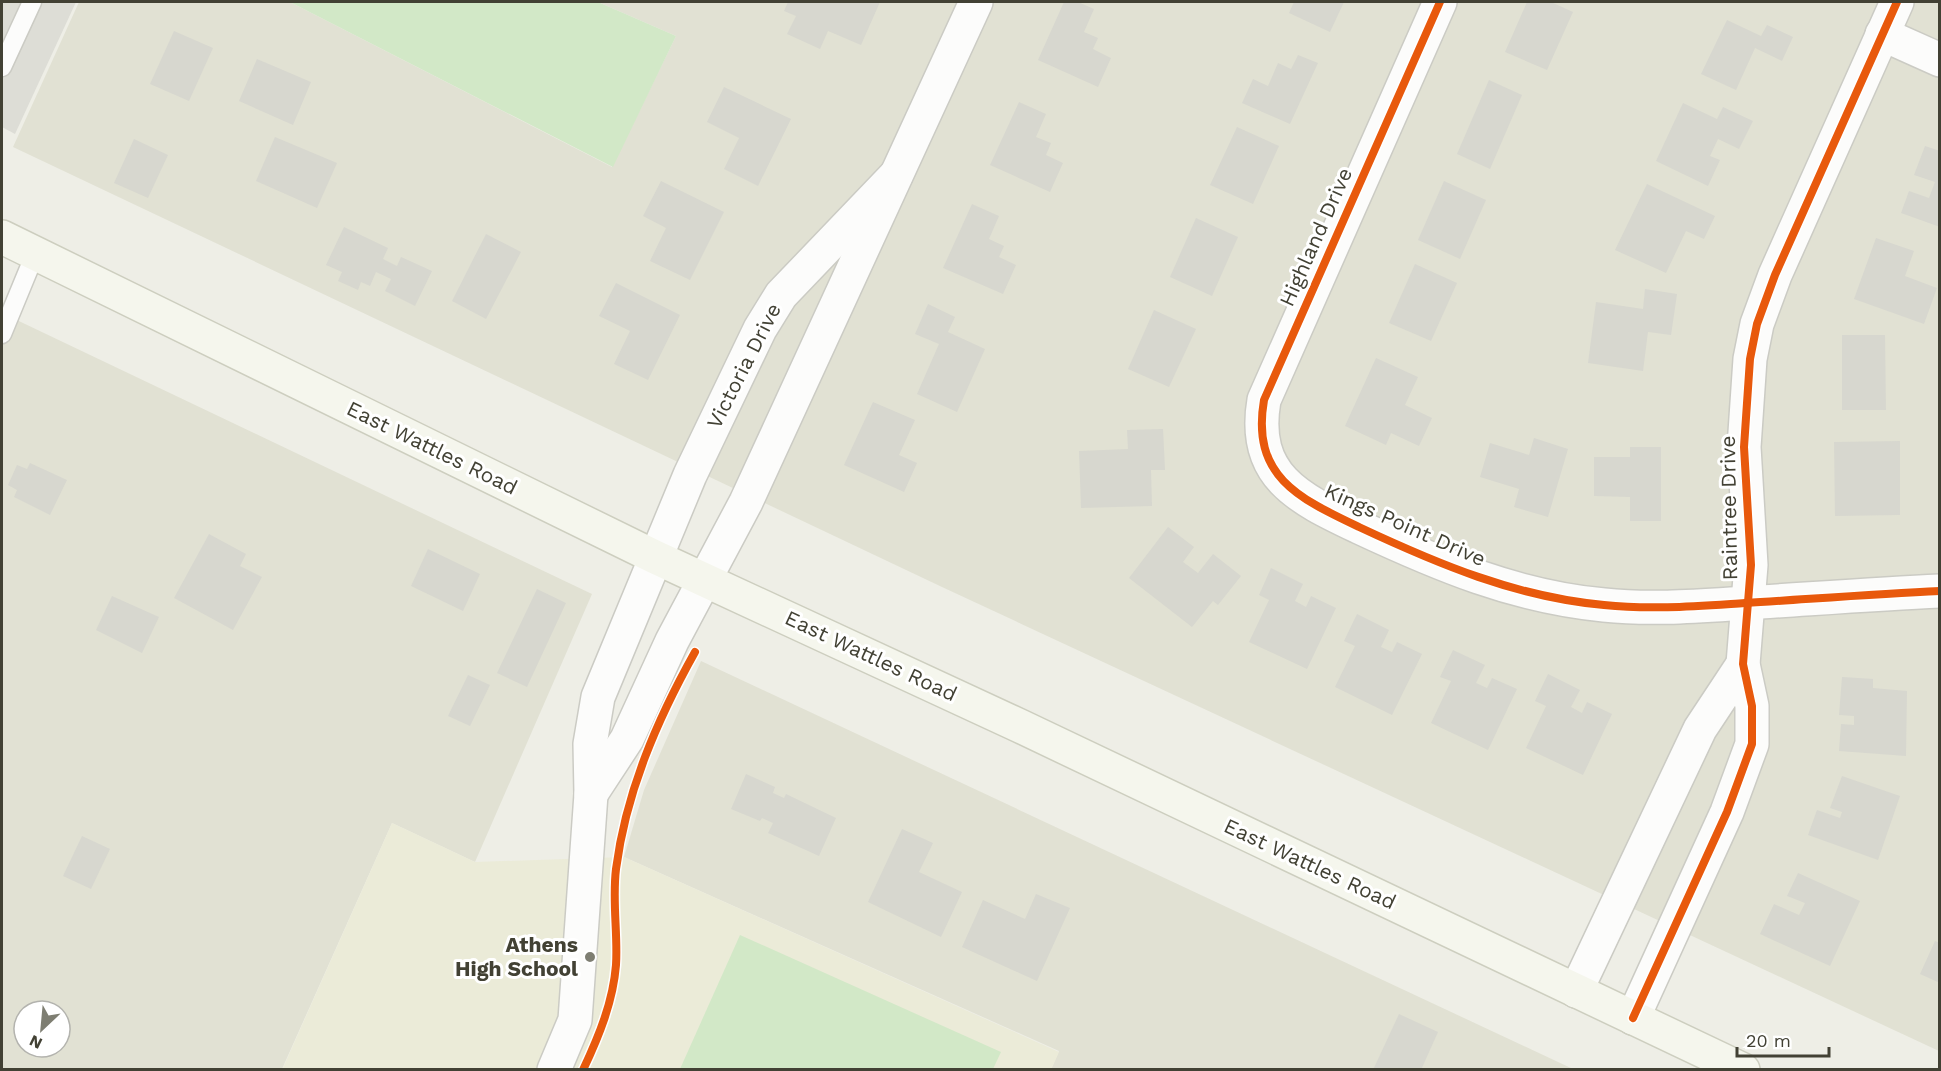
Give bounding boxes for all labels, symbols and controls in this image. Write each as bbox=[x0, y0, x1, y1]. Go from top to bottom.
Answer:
street label: Highland Drive bbox=[1274, 164, 1357, 310]
street label: Victoria Drive bbox=[701, 299, 786, 433]
street label: East Wattles Road bbox=[343, 395, 522, 500]
street label: Raintree Drive bbox=[1715, 435, 1742, 581]
street label: Kings Point Drive bbox=[1321, 478, 1490, 571]
street label: East Wattles Road bbox=[781, 605, 961, 706]
street label: East Wattles Road bbox=[1220, 813, 1400, 914]
place label: Athens High School bbox=[455, 932, 578, 981]
marker: Athens High School bbox=[583, 950, 597, 964]
north arrow bbox=[12, 999, 72, 1059]
scale bar bbox=[1737, 1020, 1828, 1058]
text: 20 m bbox=[1746, 1030, 1791, 1051]
text: N bbox=[26, 1031, 45, 1053]

